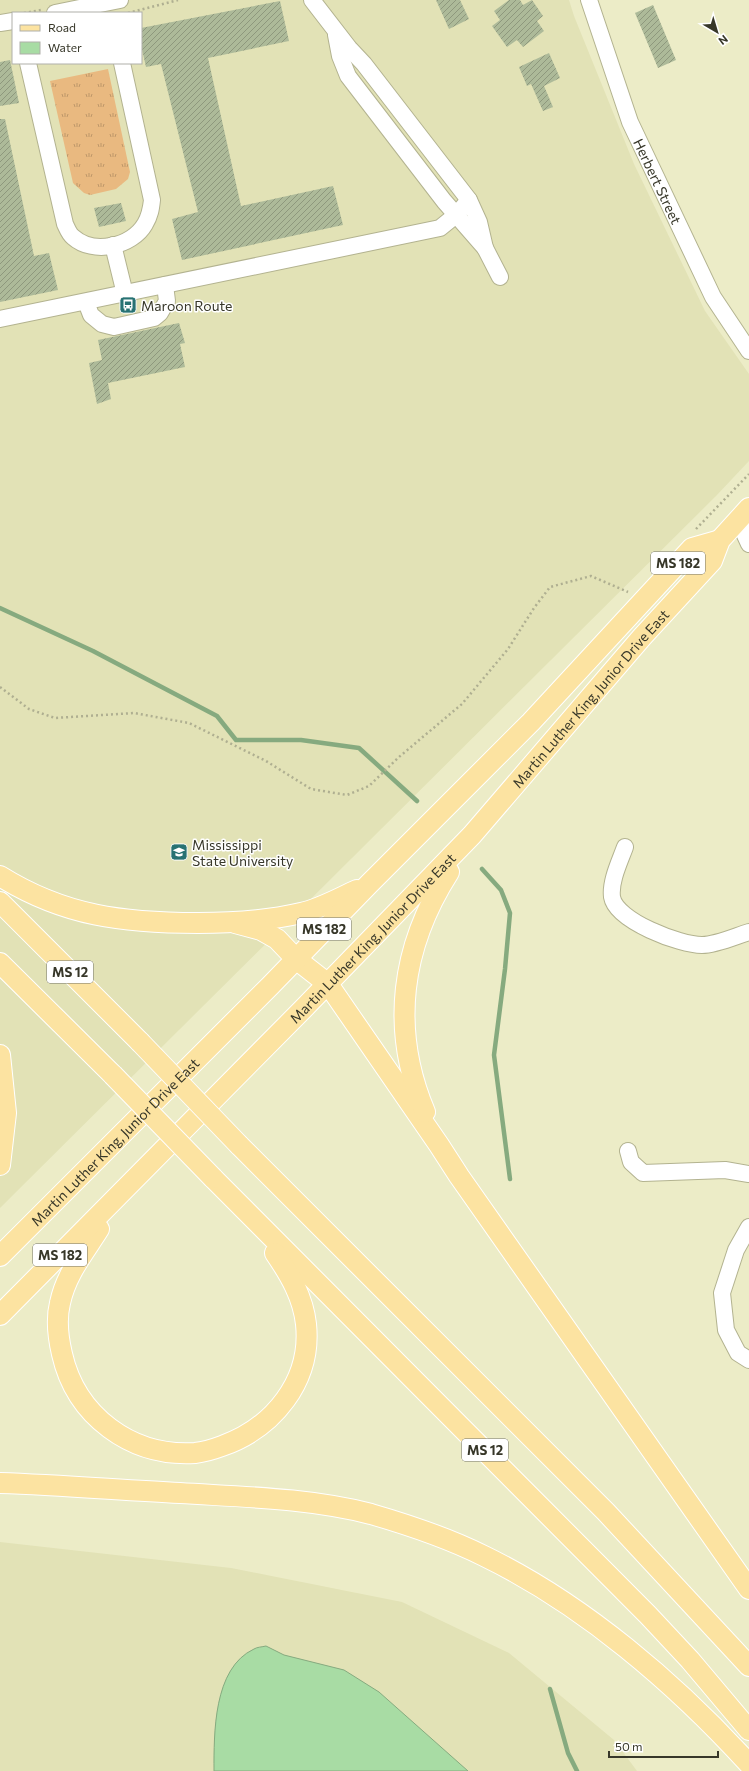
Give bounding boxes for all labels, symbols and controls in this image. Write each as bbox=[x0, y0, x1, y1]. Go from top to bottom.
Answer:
legend bbox=[12, 12, 142, 64]
north arrow bbox=[697, 12, 737, 52]
text: Road bbox=[48, 20, 76, 34]
text: N bbox=[716, 33, 731, 48]
text: Water bbox=[48, 40, 82, 54]
street label: Herbert Street bbox=[630, 135, 686, 227]
bus stop icon: Maroon Route bbox=[118, 295, 138, 315]
place label: Maroon Route bbox=[141, 297, 233, 314]
road number: MS 182 bbox=[651, 552, 705, 574]
street label: Martin Luther King, Junior Drive East bbox=[508, 605, 672, 791]
place label: Mississippi State University bbox=[192, 836, 293, 869]
school or university icon: Mississippi State University bbox=[169, 842, 189, 862]
street label: Martin Luther King, Junior Drive East bbox=[286, 849, 459, 1026]
road number: MS 182 bbox=[297, 918, 351, 940]
road number: MS 12 bbox=[47, 961, 93, 983]
street label: Martin Luther King, Junior Drive East bbox=[27, 1054, 202, 1229]
road number: MS 182 bbox=[33, 1244, 87, 1266]
road number: MS 12 bbox=[462, 1439, 508, 1461]
scale bar bbox=[609, 1733, 718, 1759]
text: 50 m bbox=[615, 1739, 643, 1753]

